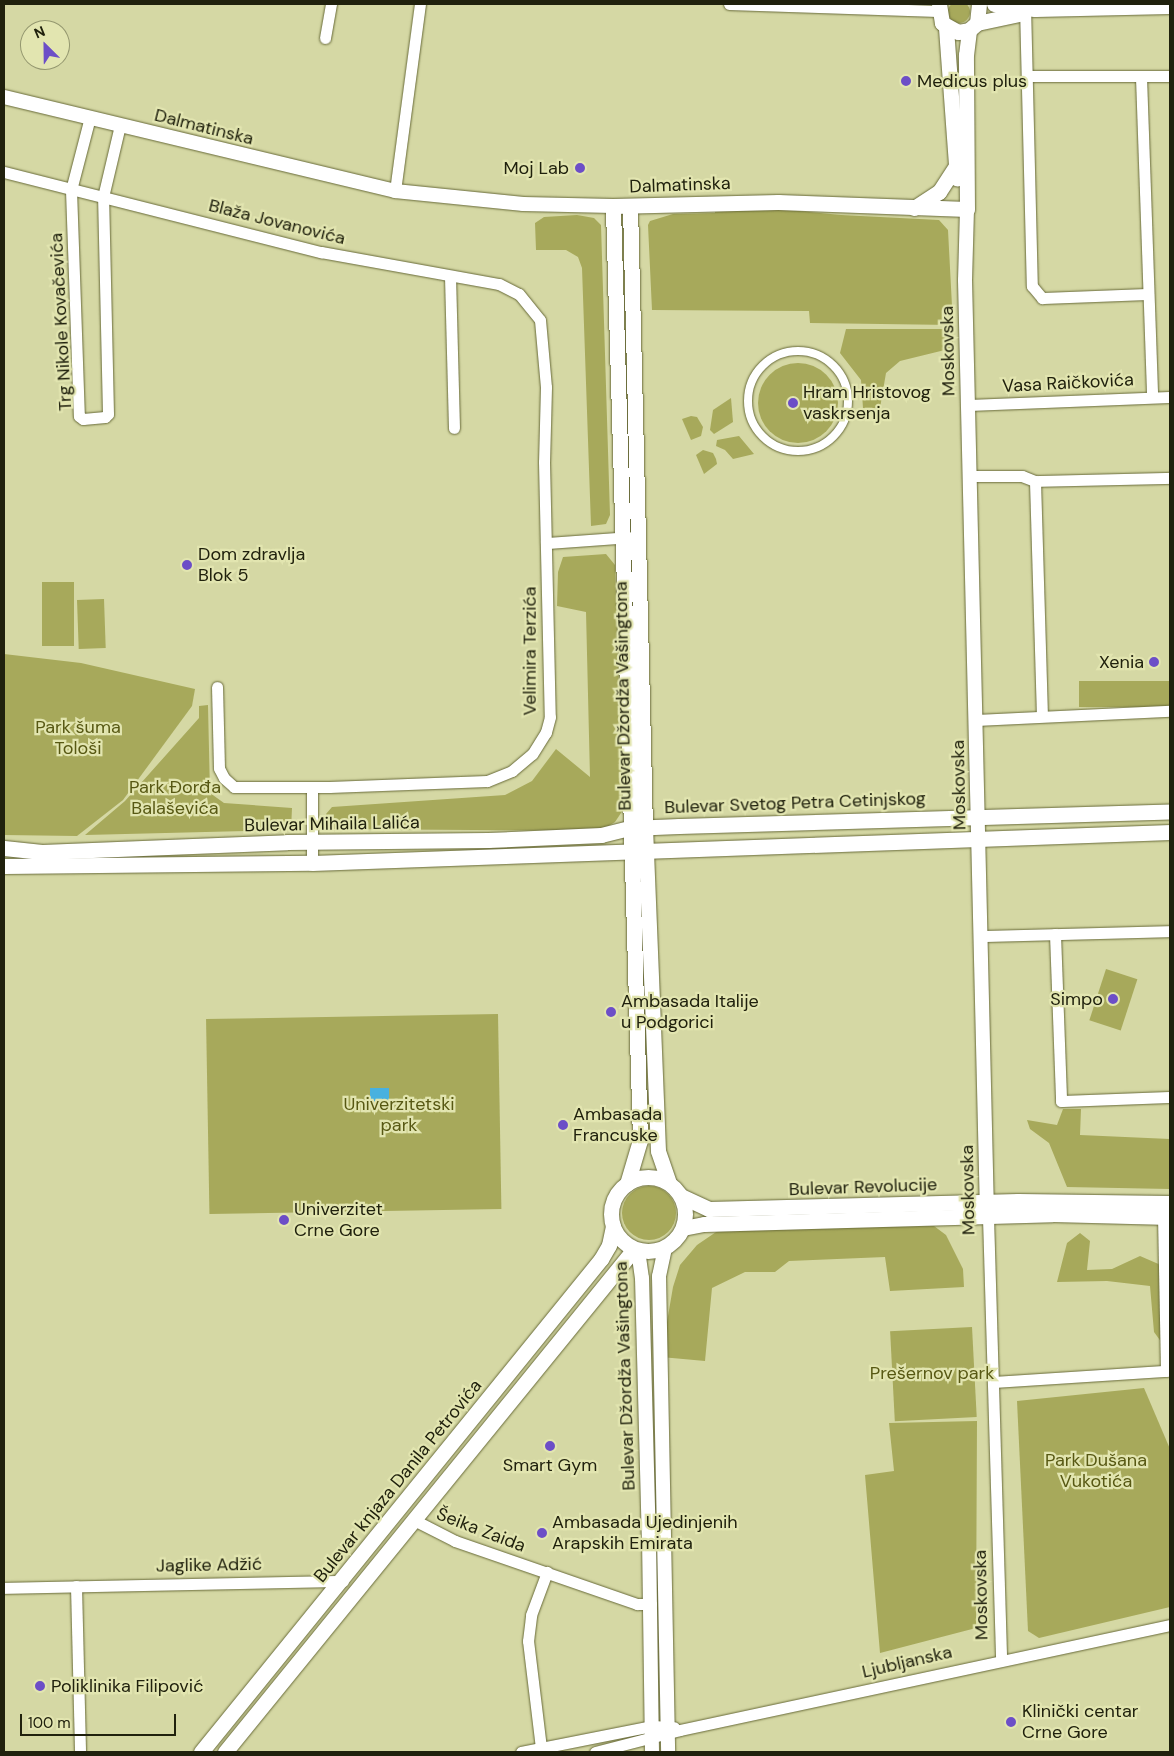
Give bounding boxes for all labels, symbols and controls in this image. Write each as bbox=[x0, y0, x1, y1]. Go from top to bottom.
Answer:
north arrow bbox=[20, 20, 70, 70]
text: N bbox=[31, 22, 48, 42]
place label: Medicus plus bbox=[917, 70, 1027, 92]
marker: Medicus plus bbox=[899, 74, 913, 88]
street label: Dalmatinska bbox=[152, 104, 256, 150]
place label: Moj Lab bbox=[503, 157, 569, 179]
marker: Moj Lab bbox=[573, 161, 587, 175]
street label: Dalmatinska bbox=[629, 172, 731, 198]
street label: Blaža Jovanovića bbox=[206, 195, 348, 249]
street label: Trg Nikole Kovačevića bbox=[46, 232, 76, 412]
street label: Moskovska bbox=[936, 306, 960, 396]
street label: Vasa Raičkovića bbox=[1002, 369, 1134, 397]
place label: Hram Hristovog vaskrsenja bbox=[803, 382, 931, 424]
marker: Hram Hristovog vaskrsenja bbox=[787, 397, 799, 409]
place label: Dom zdravlja Blok 5 bbox=[198, 544, 305, 586]
marker: Dom zdravlja Blok 5 bbox=[180, 558, 194, 572]
street label: Bulevar Džordža Vašingtona bbox=[610, 581, 636, 811]
street label: Velimira Terzića bbox=[519, 586, 541, 716]
place label: Xenia bbox=[1099, 651, 1144, 673]
marker: Xenia bbox=[1148, 656, 1160, 668]
park label: Park šuma Tološi bbox=[35, 717, 121, 760]
street label: Moskovska bbox=[947, 740, 971, 830]
park label: Park Đorđa Balaševića bbox=[129, 777, 221, 820]
street label: Bulevar Svetog Petra Cetinjskog bbox=[664, 788, 926, 818]
street label: Bulevar Mihaila Lalića bbox=[244, 812, 420, 836]
place label: Simpo bbox=[1050, 988, 1103, 1010]
place label: Ambasada Italije u Podgorici bbox=[621, 991, 759, 1034]
marker: Simpo bbox=[1107, 993, 1119, 1005]
marker: Ambasada Italije u Podgorici bbox=[605, 1006, 617, 1018]
park label: Univerzitetski park bbox=[343, 1094, 455, 1136]
place label: Ambasada Francuske bbox=[573, 1104, 662, 1146]
marker: Ambasada Francuske bbox=[557, 1119, 569, 1131]
street label: Moskovska bbox=[956, 1145, 980, 1235]
street label: Bulevar Revolucije bbox=[788, 1174, 938, 1200]
place label: Univerzitet Crne Gore bbox=[294, 1199, 383, 1242]
marker: Univerzitet Crne Gore bbox=[278, 1214, 290, 1226]
street label: Bulevar Džordža Vašingtona bbox=[610, 1261, 640, 1491]
park label: Prešernov park bbox=[870, 1362, 994, 1384]
street label: Bulevar knjaza Danila Petrovića bbox=[310, 1375, 486, 1587]
marker: Smart Gym bbox=[544, 1440, 556, 1452]
park label: Park Dušana Vukotića bbox=[1045, 1450, 1147, 1492]
place label: Smart Gym bbox=[503, 1454, 597, 1476]
street label: Šeika Zaida bbox=[433, 1503, 529, 1557]
place label: Ambasada Ujedinjenih Arapskih Emirata bbox=[552, 1512, 738, 1555]
marker: Ambasada Ujedinjenih Arapskih Emirata bbox=[536, 1527, 548, 1539]
street label: Moskovska bbox=[969, 1550, 993, 1640]
street label: Jaglike Adžić bbox=[156, 1553, 262, 1577]
street label: Ljubljanska bbox=[860, 1641, 954, 1683]
place label: Poliklinika Filipović bbox=[51, 1675, 203, 1697]
marker: Poliklinika Filipović bbox=[33, 1679, 47, 1693]
place label: Klinički centar Crne Gore bbox=[1022, 1701, 1138, 1744]
scale bar bbox=[22, 1704, 179, 1736]
text: 100 m bbox=[28, 1713, 71, 1733]
marker: Klinički centar Crne Gore bbox=[1004, 1715, 1018, 1729]

